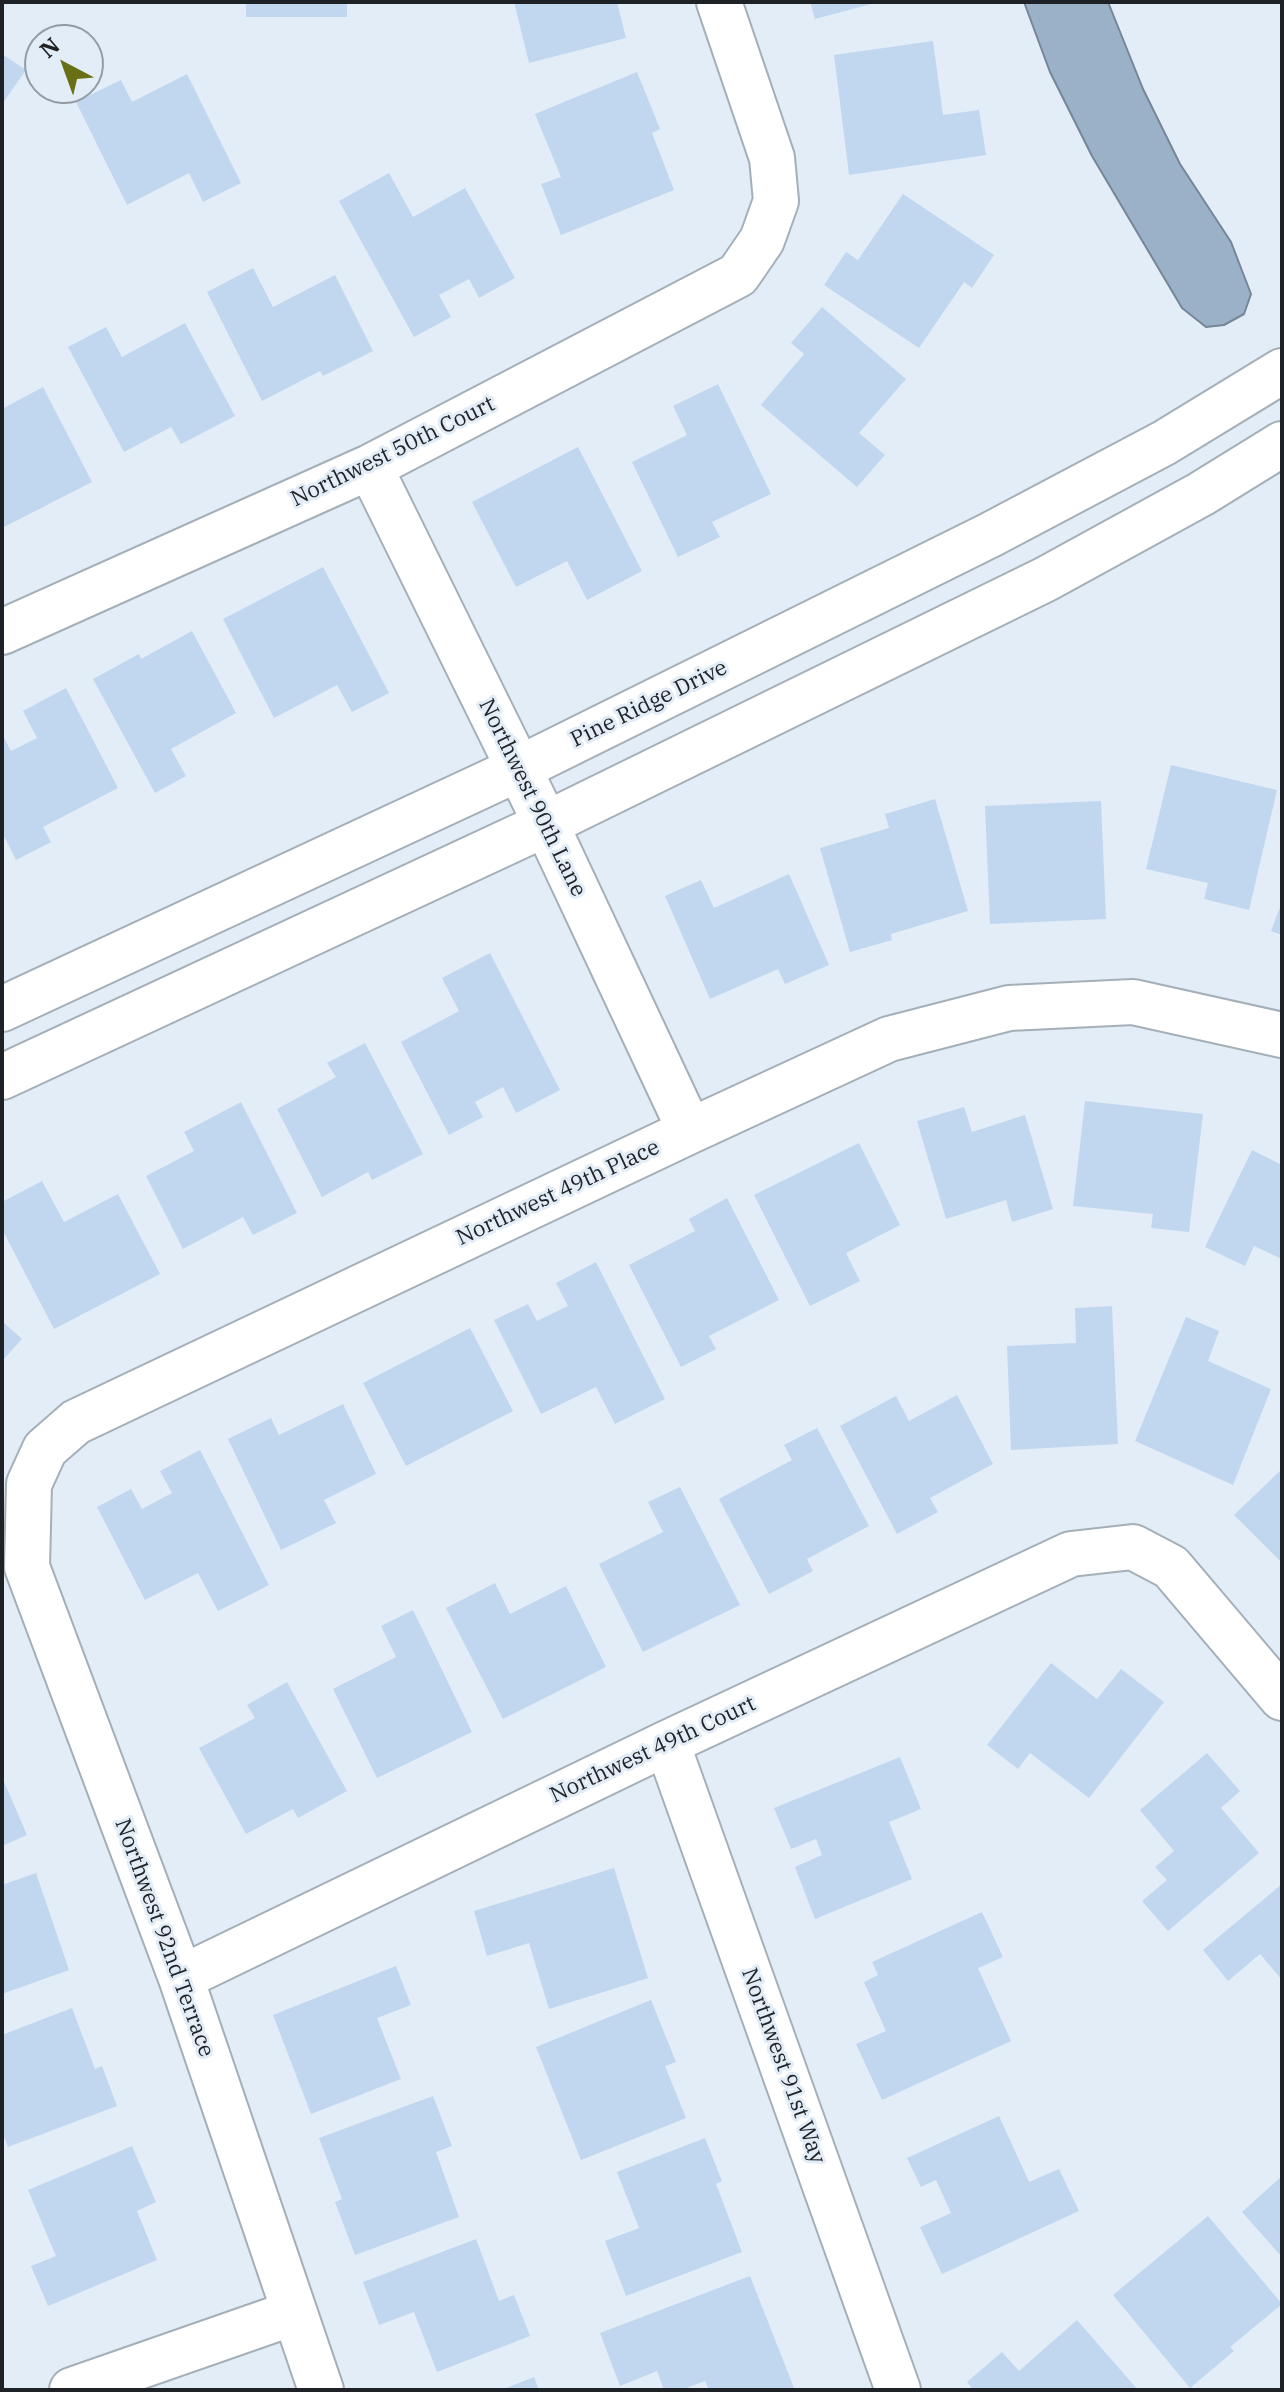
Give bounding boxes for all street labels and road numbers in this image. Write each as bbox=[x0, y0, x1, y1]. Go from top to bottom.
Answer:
street label: Northwest 50th Court bbox=[287, 391, 499, 513]
street label: Pine Ridge Drive bbox=[566, 655, 732, 753]
street label: Northwest 90th Lane bbox=[473, 695, 591, 901]
street label: Northwest 49th Place bbox=[452, 1134, 664, 1252]
street label: Northwest 49th Court bbox=[546, 1691, 760, 1809]
street label: Northwest 92nd Terrace bbox=[109, 1815, 219, 2061]
street label: Northwest 91st Way bbox=[735, 1965, 831, 2167]

